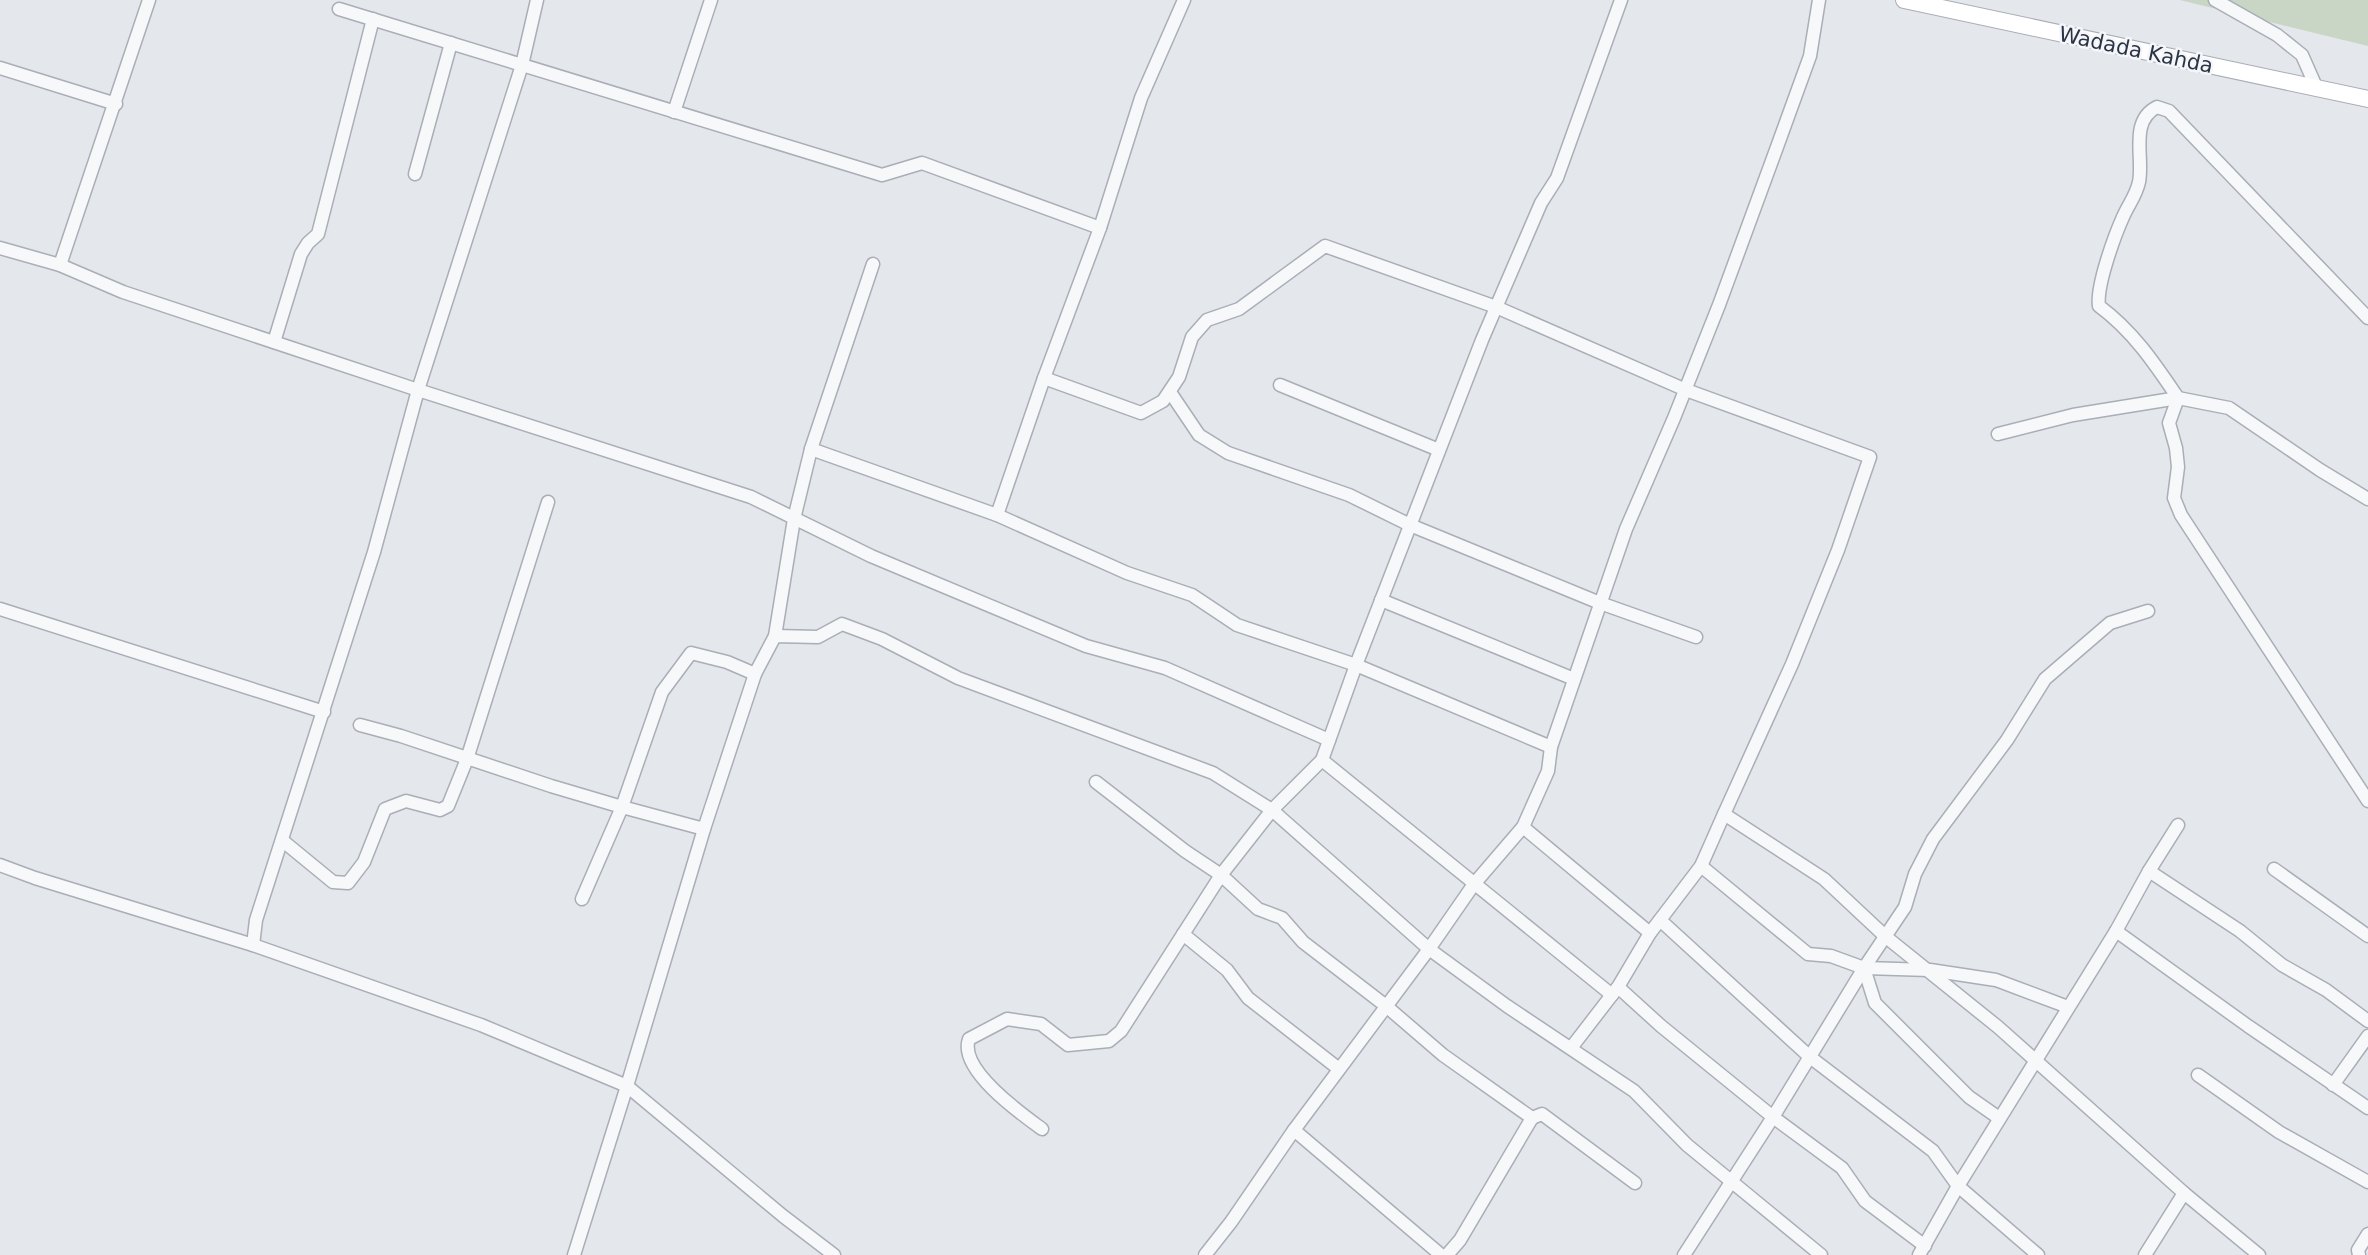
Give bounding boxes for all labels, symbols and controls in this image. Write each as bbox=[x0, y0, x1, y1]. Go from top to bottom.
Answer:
street label: Wadada Kahda bbox=[2057, 22, 2215, 78]

